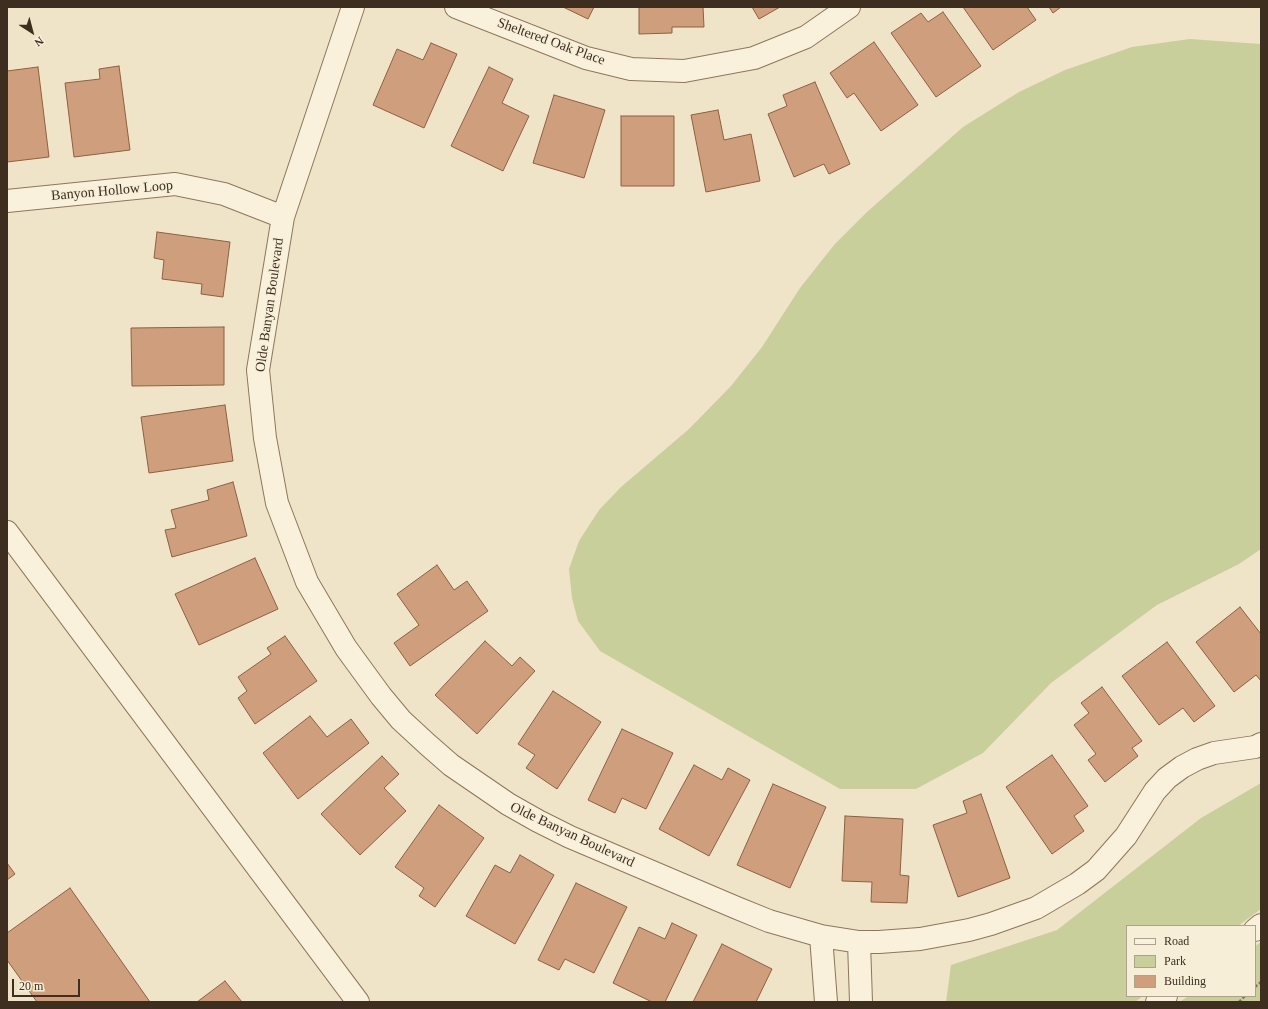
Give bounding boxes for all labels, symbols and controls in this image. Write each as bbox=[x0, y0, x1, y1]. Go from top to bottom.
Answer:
north arrow bbox=[12, 12, 52, 52]
street label: Sheltered Oak Place bbox=[495, 15, 607, 69]
text: N bbox=[32, 35, 46, 49]
street label: Banyon Hollow Loop bbox=[50, 177, 174, 205]
street label: Olde Banyan Boulevard bbox=[252, 237, 288, 373]
street label: Olde Banyan Boulevard bbox=[507, 799, 637, 871]
legend bbox=[1126, 925, 1256, 997]
text: Road bbox=[1164, 934, 1189, 948]
text: Park bbox=[1164, 954, 1186, 968]
scale bar bbox=[14, 971, 82, 997]
text: Building bbox=[1164, 974, 1206, 988]
text: 20 m bbox=[19, 979, 43, 993]

